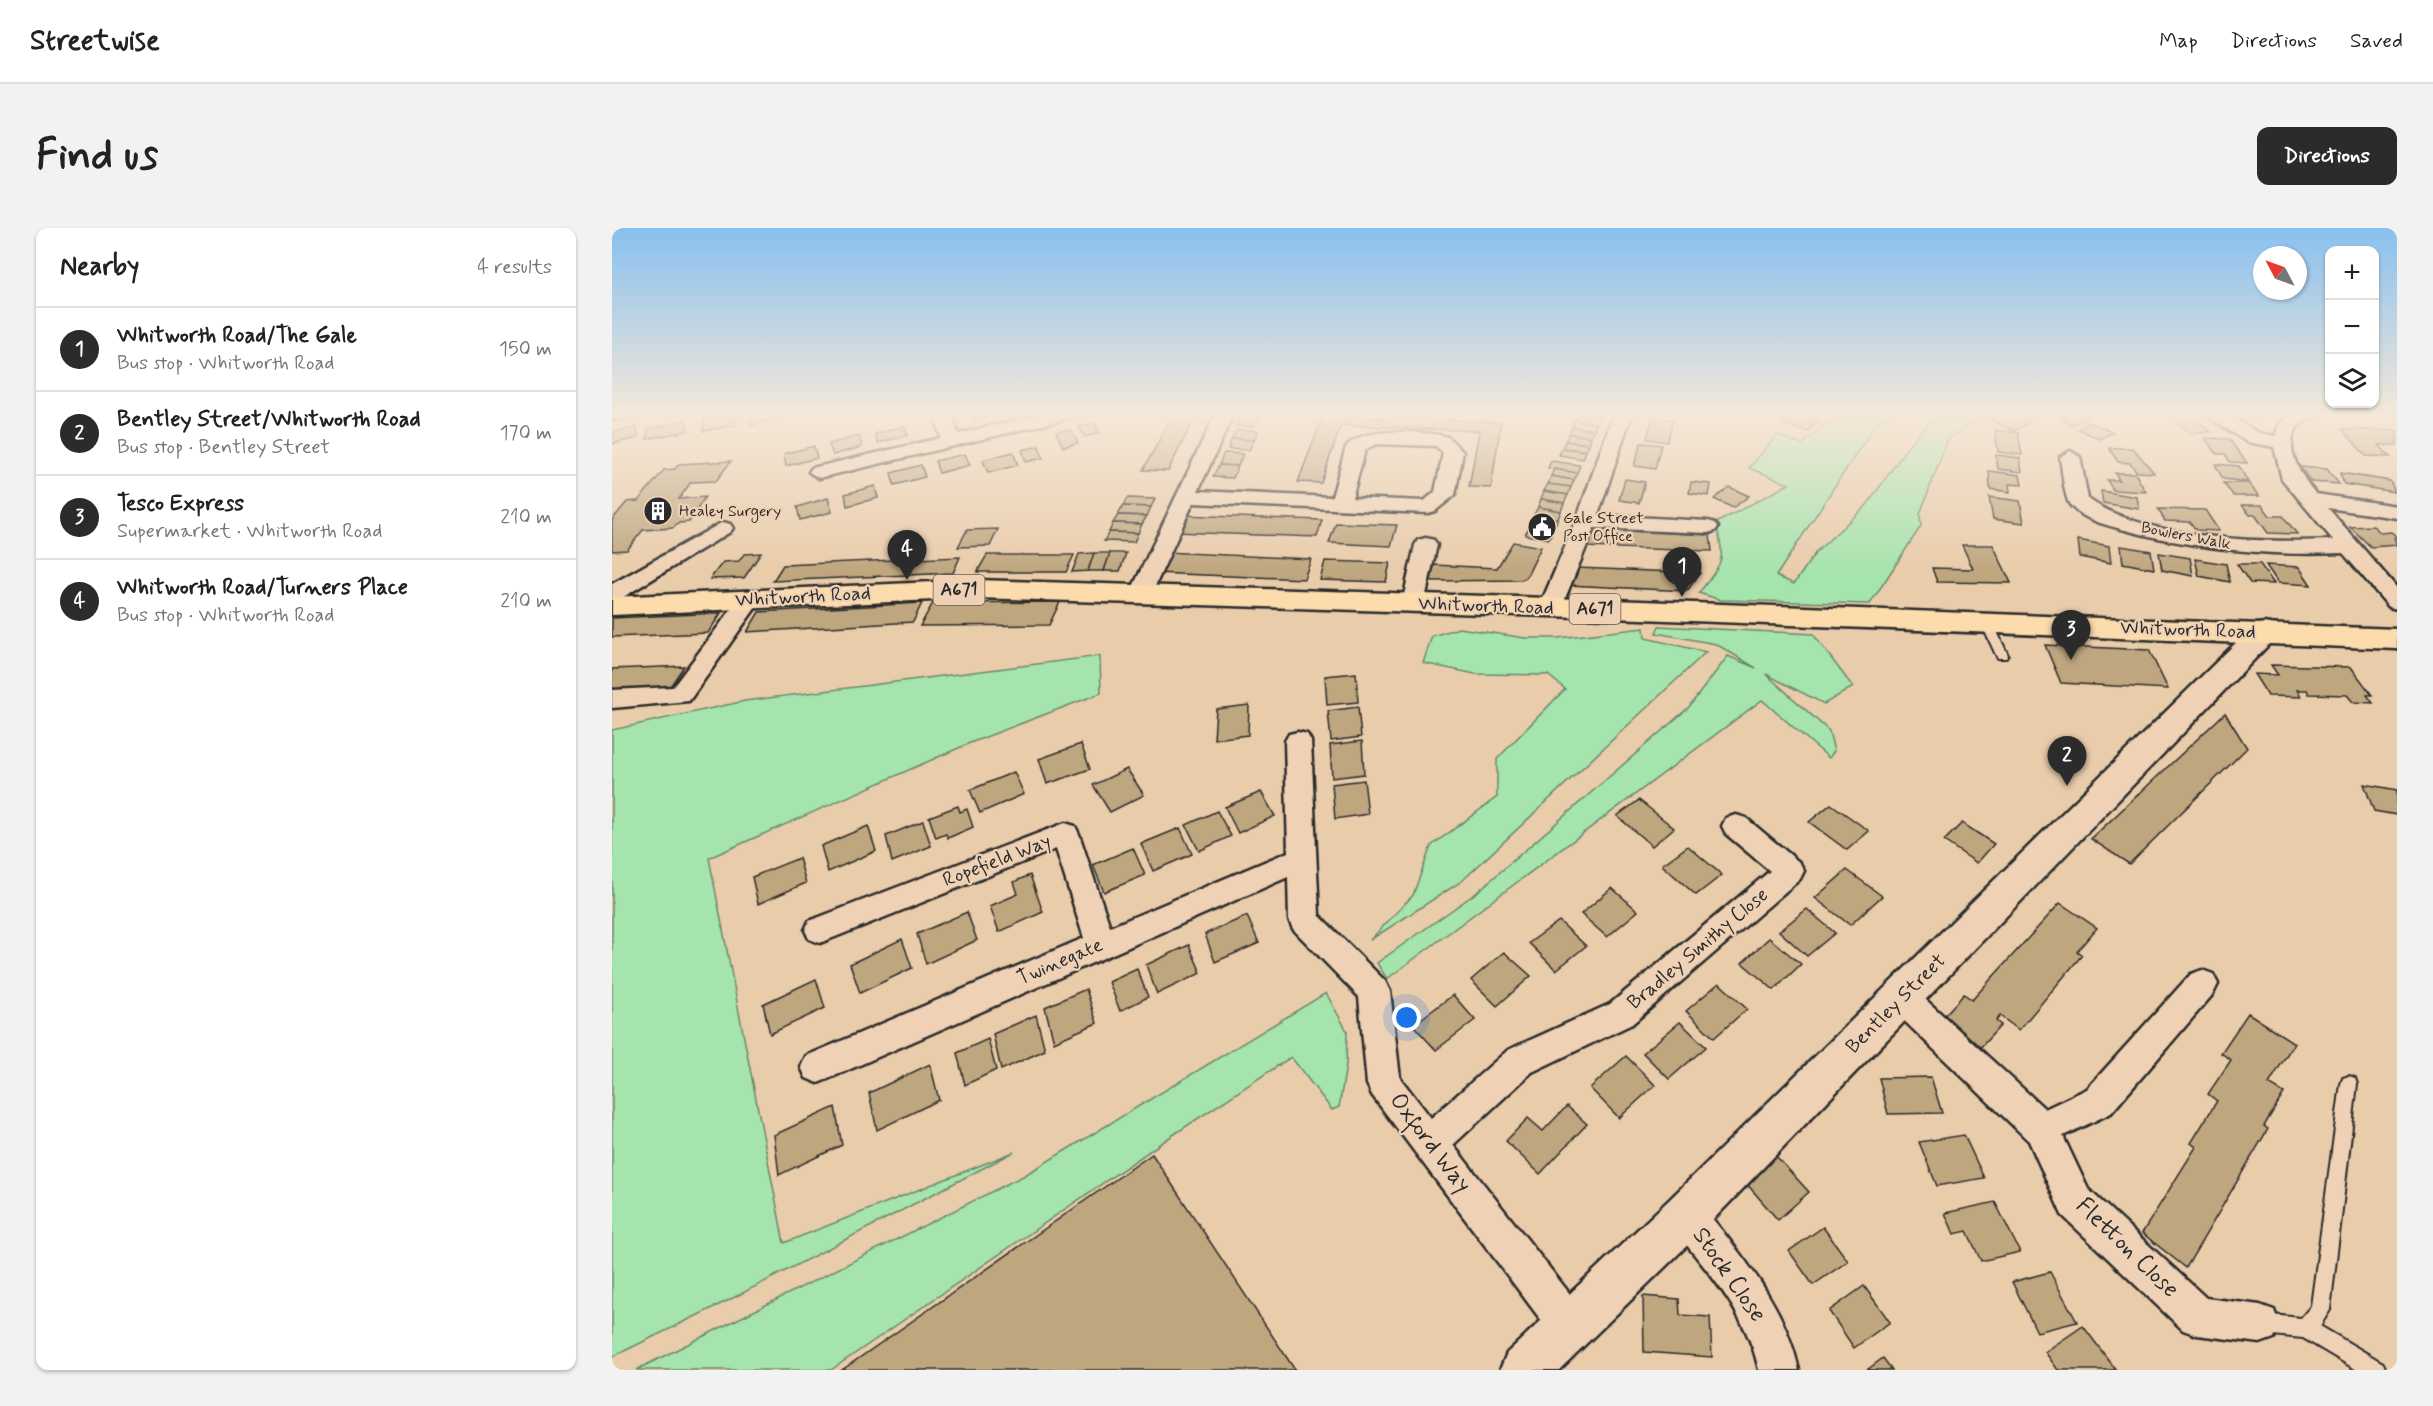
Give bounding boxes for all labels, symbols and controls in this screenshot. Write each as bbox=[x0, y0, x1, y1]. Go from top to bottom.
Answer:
text: Streetwise bbox=[30, 23, 160, 60]
text: Map bbox=[2159, 27, 2198, 55]
text: Directions bbox=[2231, 27, 2317, 55]
text: Saved bbox=[2350, 27, 2403, 55]
button: Directions bbox=[2257, 127, 2397, 185]
text: Find us bbox=[36, 129, 158, 184]
north arrow bbox=[2253, 246, 2307, 300]
map controls bbox=[2325, 246, 2379, 408]
button: + bbox=[2325, 246, 2379, 300]
text: Nearby bbox=[60, 250, 139, 284]
text: 4 results bbox=[477, 254, 552, 281]
button: − bbox=[2325, 300, 2379, 354]
text: Whitworth Road/The Gale bbox=[117, 322, 357, 350]
text: 1 bbox=[75, 336, 84, 363]
text: 150 m bbox=[499, 336, 552, 363]
text: Bus stop · Whitworth Road bbox=[117, 350, 334, 377]
button: layers bbox=[2325, 354, 2379, 408]
text: Bentley Street/Whitworth Road bbox=[117, 406, 420, 434]
text: 2 bbox=[75, 420, 84, 447]
text: 170 m bbox=[500, 420, 552, 447]
text: Bus stop · Bentley Street bbox=[117, 434, 330, 461]
text: Tesco Express bbox=[117, 490, 244, 518]
building icon: Healey Surgery bbox=[642, 495, 674, 527]
place label: Healey Surgery bbox=[679, 501, 781, 523]
text: 3 bbox=[75, 504, 84, 531]
text: 210 m bbox=[500, 504, 552, 531]
place label: Gale Street Post Office bbox=[1563, 508, 1644, 547]
public building icon: Gale Street Post Office bbox=[1526, 511, 1558, 543]
street label: Bowlers Walk bbox=[2139, 517, 2233, 555]
text: Supermarket · Whitworth Road bbox=[117, 518, 382, 545]
pin: 4 bbox=[888, 530, 926, 580]
pin: 1 bbox=[1662, 548, 1702, 597]
text: Whitworth Road/Turners Place bbox=[117, 574, 408, 602]
road number: A671 bbox=[934, 575, 984, 605]
street label: Whitworth Road bbox=[735, 580, 871, 614]
text: 4 bbox=[74, 588, 85, 615]
text: 210 m bbox=[500, 588, 552, 615]
street label: Whitworth Road bbox=[1418, 590, 1554, 622]
road number: A671 bbox=[1570, 594, 1620, 624]
text: Bus stop · Whitworth Road bbox=[117, 602, 334, 629]
pin: 3 bbox=[2052, 610, 2090, 660]
street label: Whitworth Road bbox=[2120, 614, 2256, 646]
pin: 2 bbox=[2048, 736, 2086, 786]
street label: Ropefield Way bbox=[939, 828, 1055, 894]
street label: Bradley Smithy Close bbox=[1622, 882, 1774, 1016]
street label: Twinegate bbox=[1013, 932, 1107, 992]
street label: Bentley Street bbox=[1840, 948, 1952, 1060]
your location bbox=[1392, 1003, 1421, 1032]
street label: Oxford Way bbox=[1380, 1087, 1478, 1201]
street label: Fletton Close bbox=[2069, 1191, 2185, 1305]
street label: Stock Close bbox=[1685, 1221, 1773, 1329]

